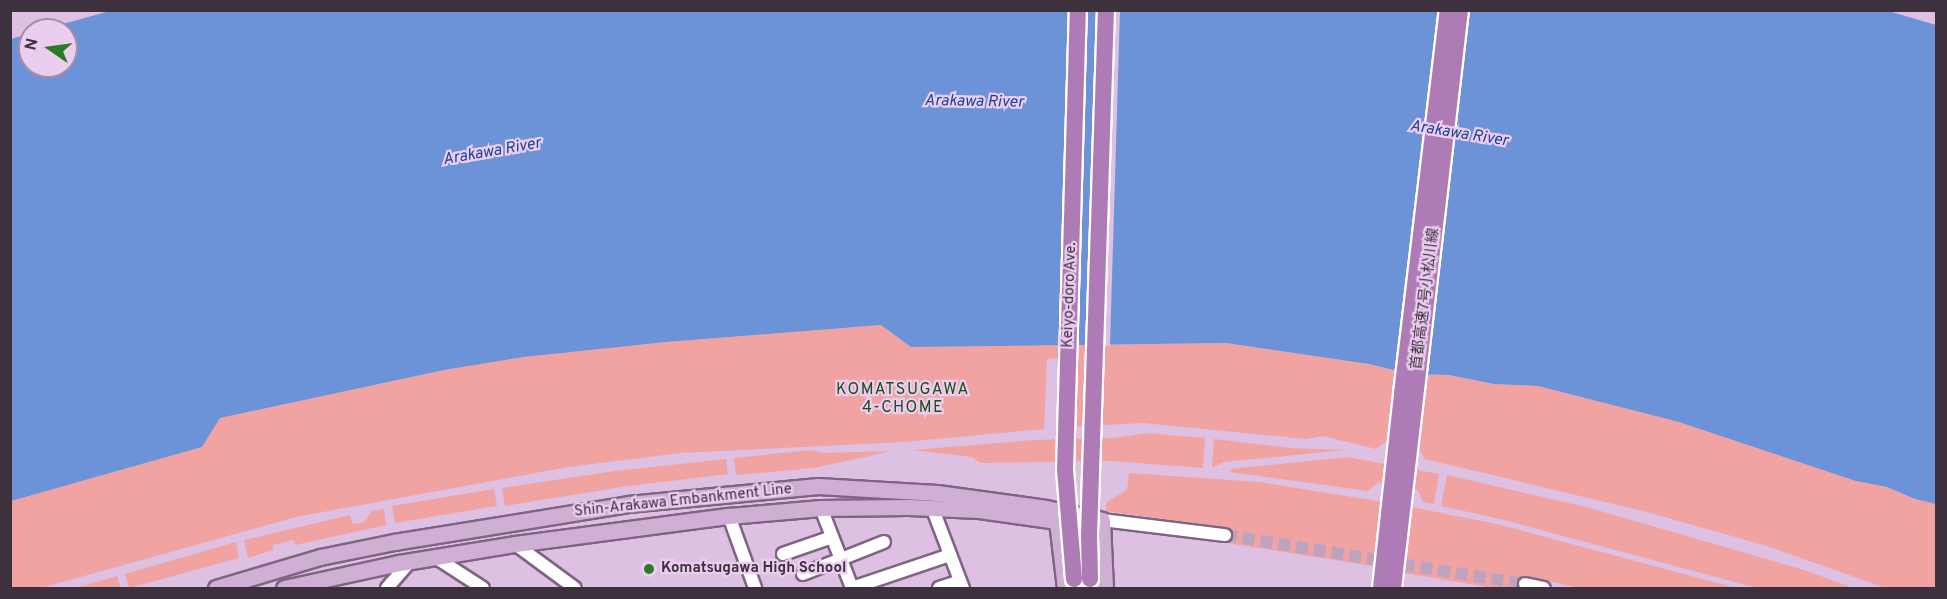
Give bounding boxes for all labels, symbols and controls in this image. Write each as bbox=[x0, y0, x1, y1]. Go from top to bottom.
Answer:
north arrow bbox=[18, 18, 78, 78]
text: N bbox=[21, 37, 43, 52]
water label: Arakawa River bbox=[924, 92, 1024, 112]
water label: Arakawa River bbox=[1409, 117, 1509, 151]
water label: Arakawa River bbox=[442, 134, 542, 170]
street label: 首都高速7号小松川線 bbox=[1408, 227, 1444, 371]
street label: Keiyo-doro Ave. bbox=[1059, 242, 1081, 348]
district label: KOMATSUGAWA 4-CHOME bbox=[836, 380, 970, 418]
street label: Shin-Arakawa Embankment Line bbox=[573, 481, 793, 521]
place label: Komatsugawa High School bbox=[661, 560, 846, 578]
marker: Komatsugawa High School bbox=[642, 562, 656, 576]

